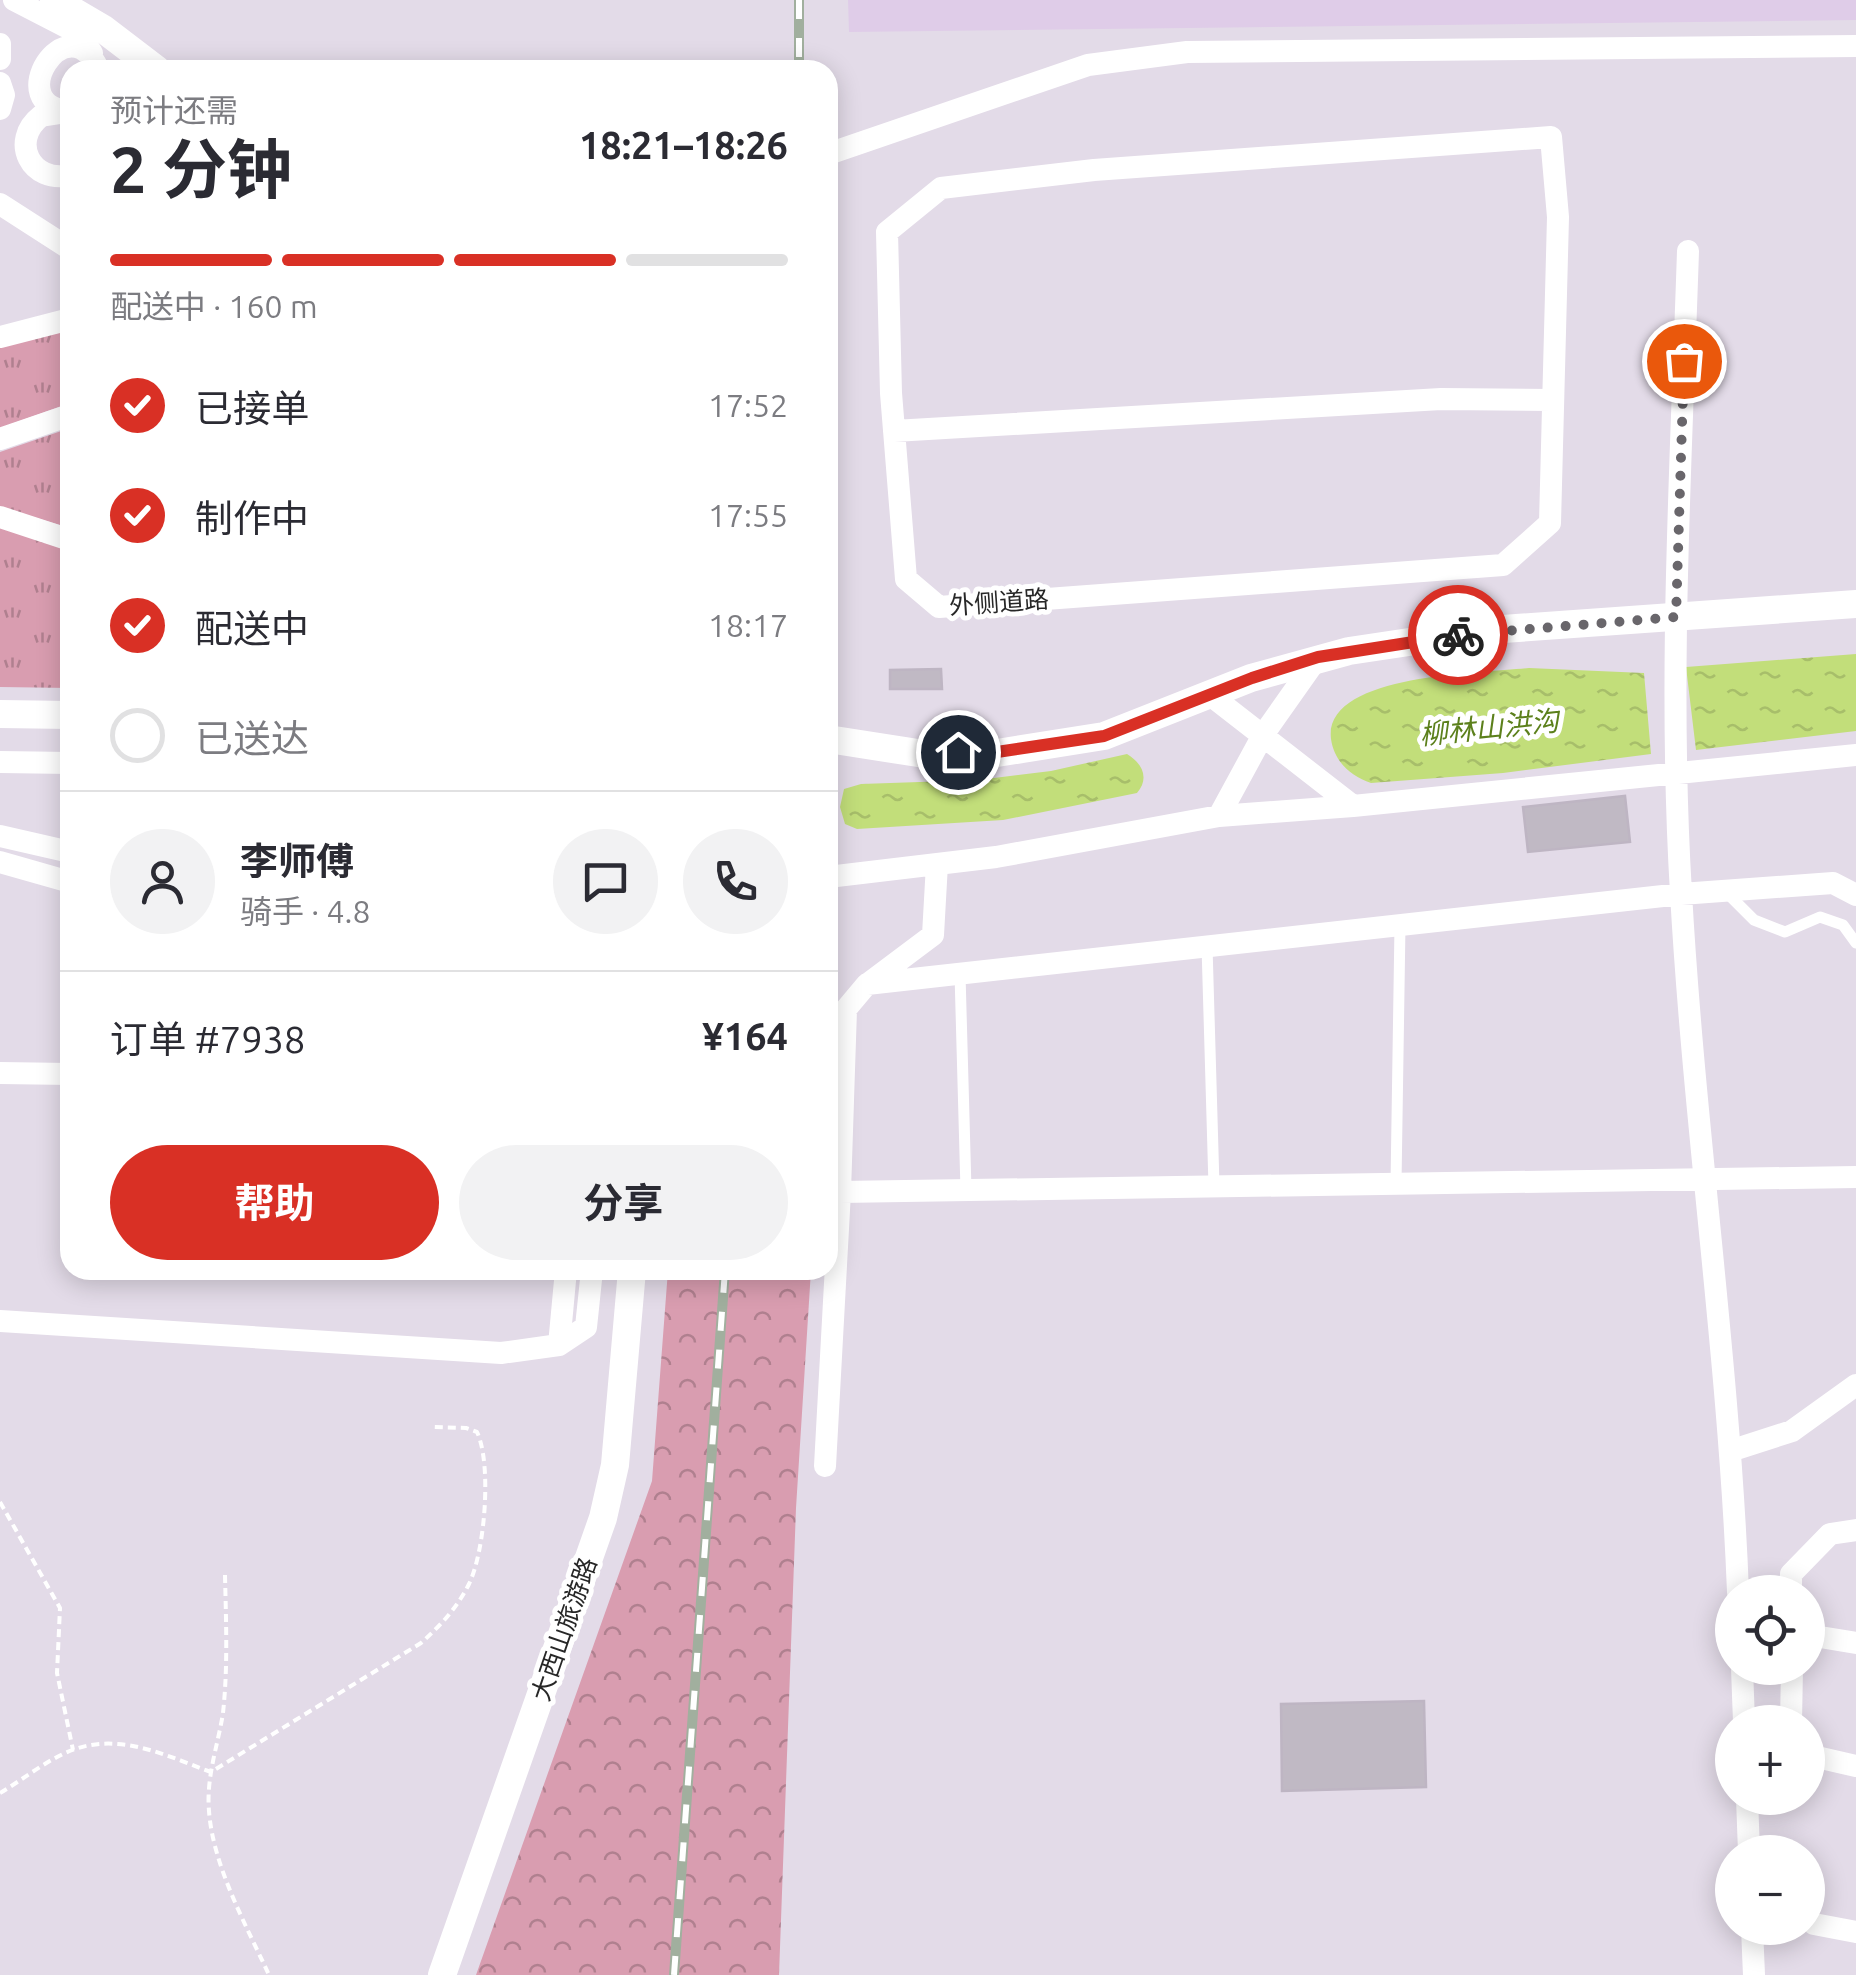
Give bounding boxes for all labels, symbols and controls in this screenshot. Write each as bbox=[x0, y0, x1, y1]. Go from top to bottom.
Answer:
text: 预计还需 bbox=[110, 92, 238, 128]
text: 18:21–18:26 bbox=[579, 124, 788, 166]
text: 2 分钟 bbox=[110, 132, 292, 205]
text: 配送中 · 160 m bbox=[110, 288, 318, 324]
pin bbox=[1642, 319, 1727, 404]
icon: bag bbox=[1657, 334, 1712, 389]
icon: check bbox=[110, 378, 165, 433]
text: 已接单 bbox=[195, 387, 309, 429]
text: 17:52 bbox=[708, 387, 788, 423]
icon: check bbox=[110, 488, 165, 543]
text: 制作中 bbox=[195, 497, 309, 539]
text: 17:55 bbox=[708, 497, 788, 533]
street label: 外侧道路 bbox=[948, 585, 1050, 619]
courier bbox=[1408, 585, 1508, 685]
icon: check bbox=[110, 598, 165, 653]
text: 配送中 bbox=[195, 607, 309, 649]
text: 18:17 bbox=[708, 607, 788, 643]
icon: bike bbox=[1431, 608, 1486, 663]
water label: 柳林山洪沟 bbox=[1418, 704, 1563, 750]
pin bbox=[916, 710, 1001, 795]
text: 已送达 bbox=[195, 717, 309, 759]
icon: home bbox=[931, 725, 986, 780]
button: person bbox=[110, 829, 215, 934]
button: chat bbox=[553, 829, 658, 934]
button: phone bbox=[683, 829, 788, 934]
text: 李师傅 bbox=[240, 840, 354, 882]
text: 骑手 · 4.8 bbox=[240, 893, 371, 929]
text: ¥164 bbox=[702, 1015, 788, 1057]
text: 订单 #7938 bbox=[110, 1018, 305, 1060]
button: 帮助 bbox=[110, 1145, 439, 1260]
button: 分享 bbox=[459, 1145, 788, 1260]
street label: 大西山旅游路 bbox=[526, 1554, 602, 1704]
map controls bbox=[1715, 1575, 1825, 1945]
button: locate bbox=[1715, 1575, 1825, 1685]
button: + bbox=[1715, 1705, 1825, 1815]
button: − bbox=[1715, 1835, 1825, 1945]

